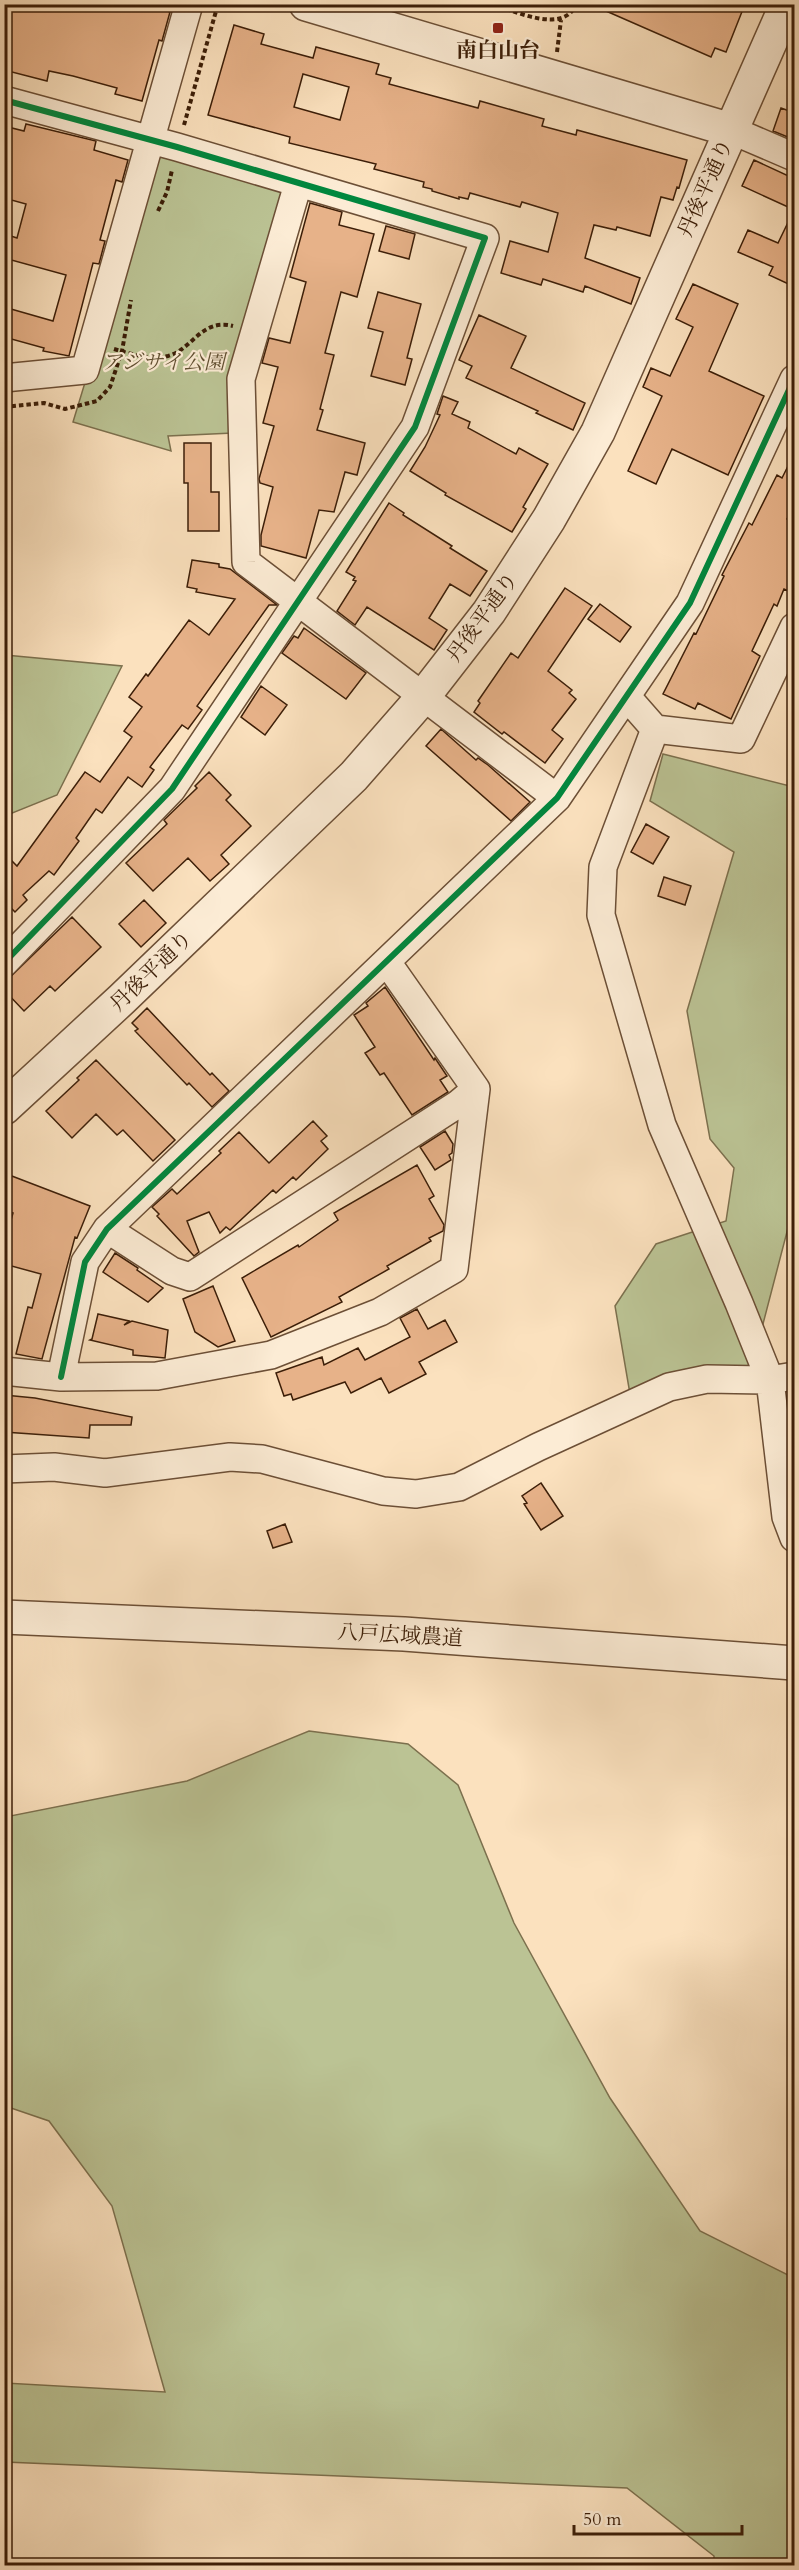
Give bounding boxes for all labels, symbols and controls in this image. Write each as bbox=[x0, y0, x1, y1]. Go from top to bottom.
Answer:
marker: 南白山台 bbox=[491, 21, 505, 35]
place label: 南白山台 bbox=[456, 36, 540, 65]
street label: 丹後平通り bbox=[671, 134, 740, 242]
park label: アジサイ公園 bbox=[101, 348, 228, 377]
street label: 丹後平通り bbox=[440, 566, 525, 668]
street label: 丹後平通り bbox=[104, 924, 199, 1018]
street label: 八戸広域農道 bbox=[336, 1618, 464, 1653]
scale bar bbox=[574, 2498, 742, 2536]
text: 50 m bbox=[583, 2507, 622, 2532]

